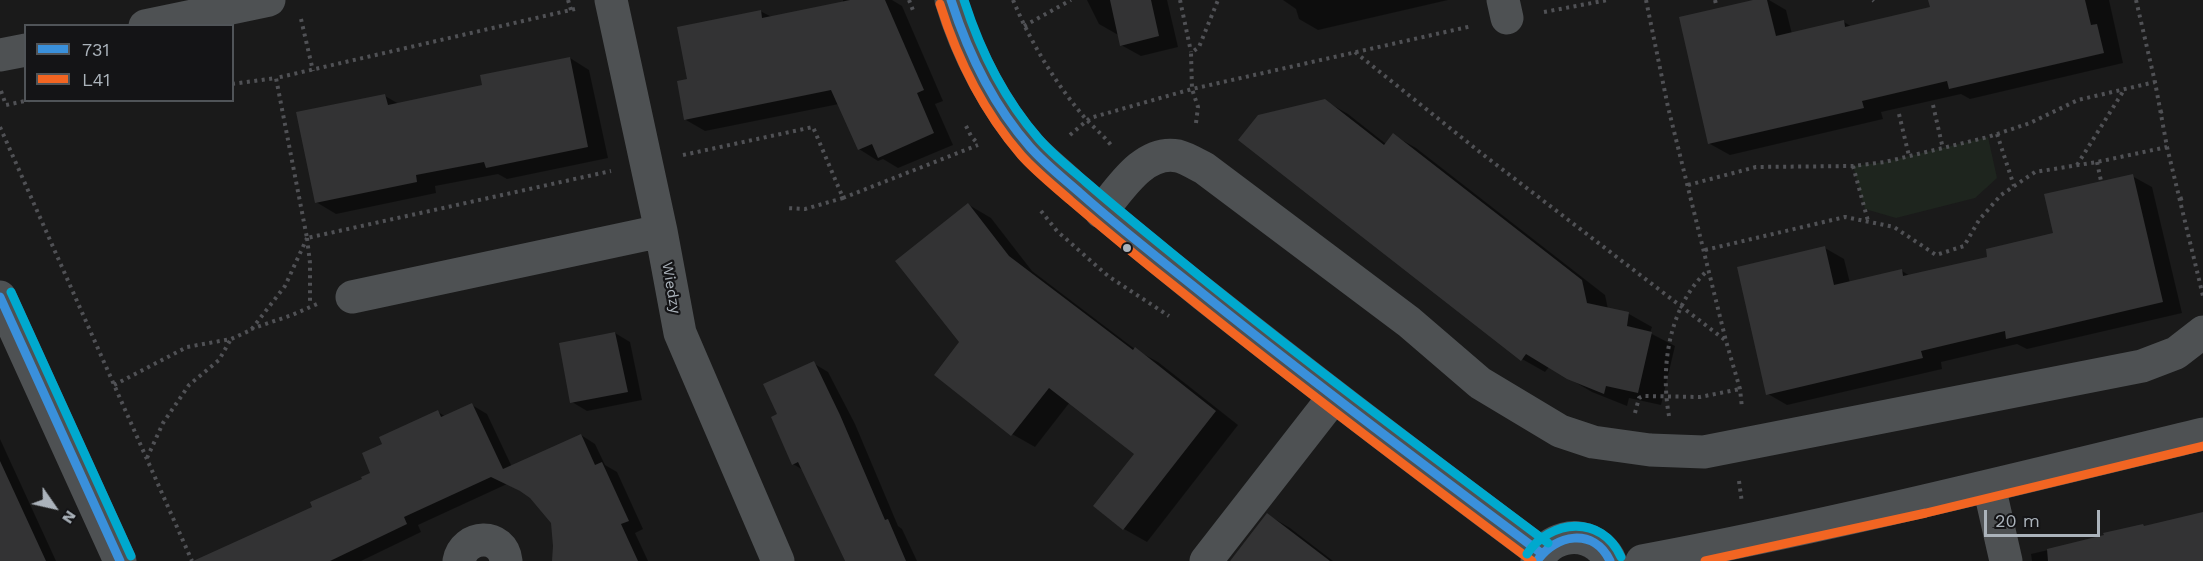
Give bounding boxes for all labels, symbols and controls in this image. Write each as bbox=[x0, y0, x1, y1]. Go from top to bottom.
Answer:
legend bbox=[24, 24, 234, 102]
text: 731 bbox=[82, 39, 110, 60]
text: L41 bbox=[82, 69, 110, 90]
unlabelled marker bbox=[1121, 242, 1133, 254]
street label: Wiedzy bbox=[658, 261, 684, 315]
north arrow bbox=[24, 477, 84, 537]
scale bar bbox=[1987, 498, 2102, 536]
text: N bbox=[58, 507, 81, 528]
text: 20 m bbox=[1995, 510, 2040, 531]

